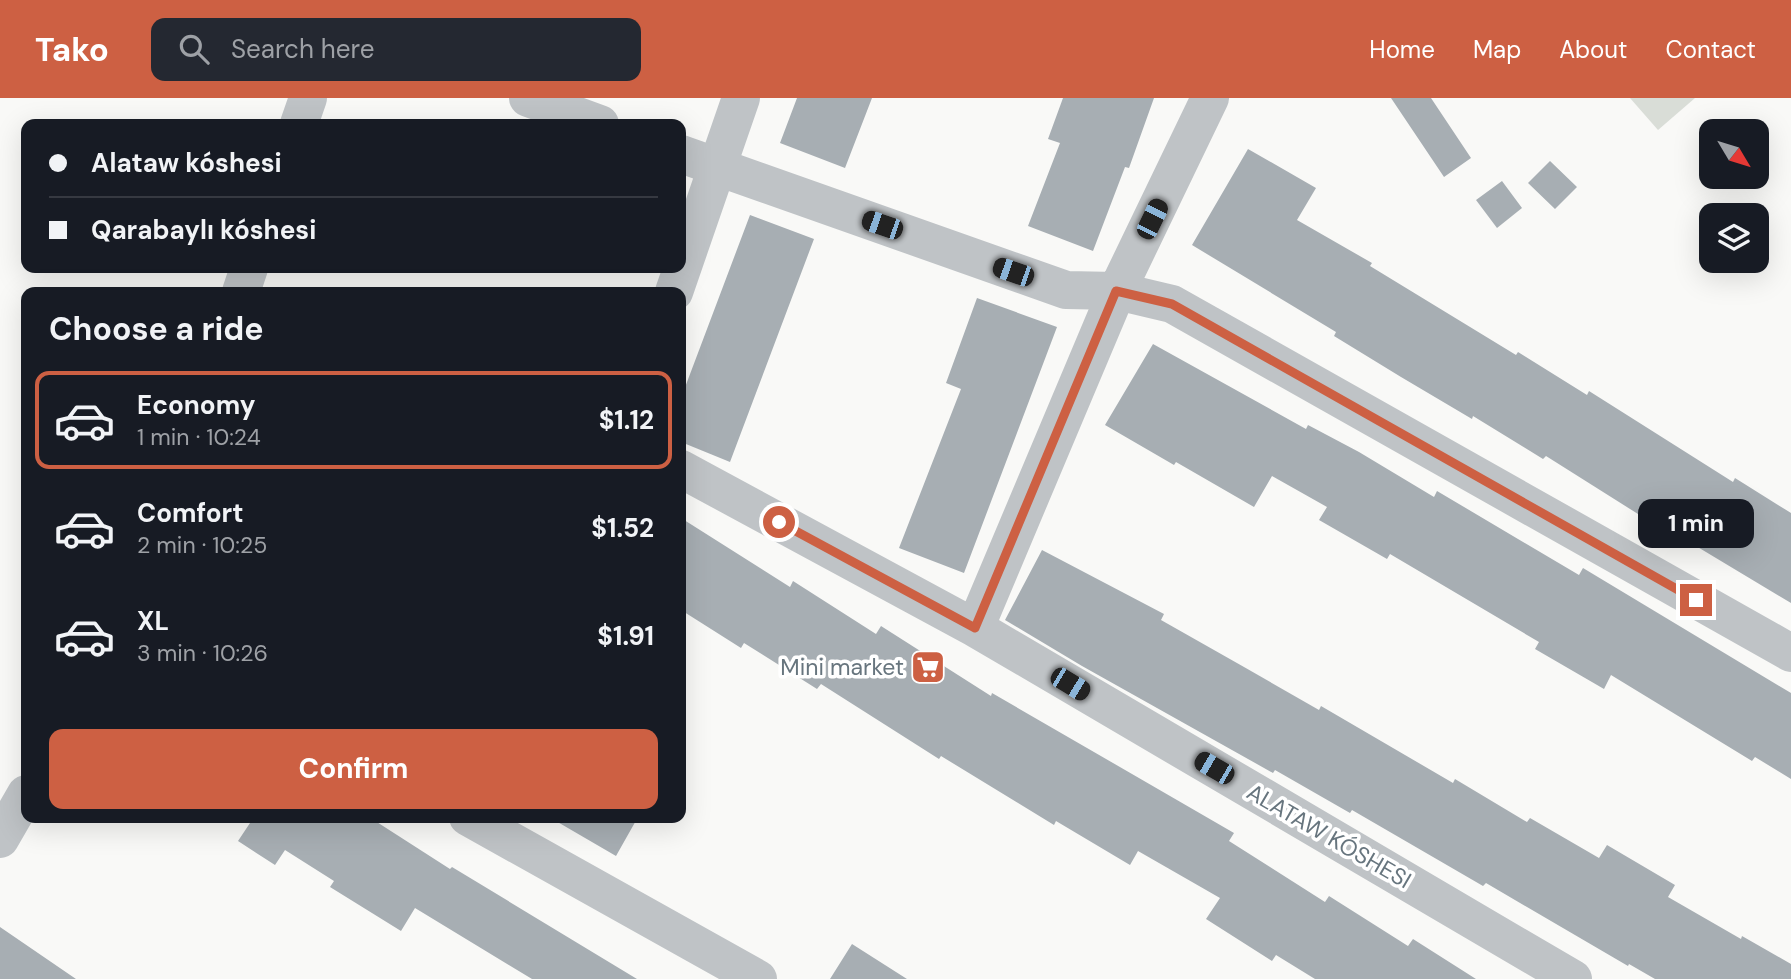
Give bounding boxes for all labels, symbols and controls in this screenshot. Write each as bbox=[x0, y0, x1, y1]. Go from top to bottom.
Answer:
search box bbox=[151, 18, 641, 81]
text: Tako bbox=[35, 28, 109, 71]
icon: search bbox=[175, 30, 213, 68]
text: Search here bbox=[231, 32, 374, 66]
text: Home bbox=[1369, 34, 1435, 65]
text: Map bbox=[1473, 34, 1521, 65]
text: About bbox=[1559, 34, 1628, 65]
text: Contact bbox=[1666, 34, 1756, 65]
north arrow bbox=[1699, 119, 1769, 189]
map controls bbox=[1699, 119, 1769, 273]
text: Alataw kóshesi bbox=[91, 146, 282, 180]
car bbox=[1134, 196, 1171, 242]
button: layers bbox=[1699, 203, 1769, 273]
car bbox=[859, 208, 906, 242]
text: Qarabaylı kóshesi bbox=[91, 213, 316, 247]
car bbox=[990, 255, 1037, 289]
text: Choose a ride bbox=[49, 308, 264, 350]
text: Economy bbox=[137, 388, 255, 422]
icon: car bbox=[53, 389, 116, 452]
text: $1.12 bbox=[599, 403, 654, 437]
text: 1 min · 10:24 bbox=[137, 422, 261, 452]
text: Comfort bbox=[137, 496, 243, 530]
icon: car bbox=[53, 497, 116, 560]
callout: 1 min bbox=[1638, 498, 1754, 547]
route start bbox=[763, 506, 795, 538]
text: 1 min bbox=[1668, 508, 1724, 538]
text: $1.52 bbox=[591, 511, 654, 545]
text: 2 min · 10:25 bbox=[137, 530, 267, 560]
route end bbox=[1680, 584, 1712, 616]
text: XL bbox=[137, 604, 169, 638]
icon: car bbox=[53, 605, 116, 668]
text: $1.91 bbox=[597, 619, 654, 653]
text: 3 min · 10:26 bbox=[137, 638, 268, 668]
supermarket icon: Mini market bbox=[909, 648, 947, 686]
place label: Mini market bbox=[780, 652, 904, 682]
car bbox=[1047, 664, 1094, 704]
button: Confirm bbox=[49, 729, 658, 809]
car bbox=[1191, 748, 1238, 788]
street label: ALATAW KÓSHESI bbox=[1241, 777, 1417, 895]

